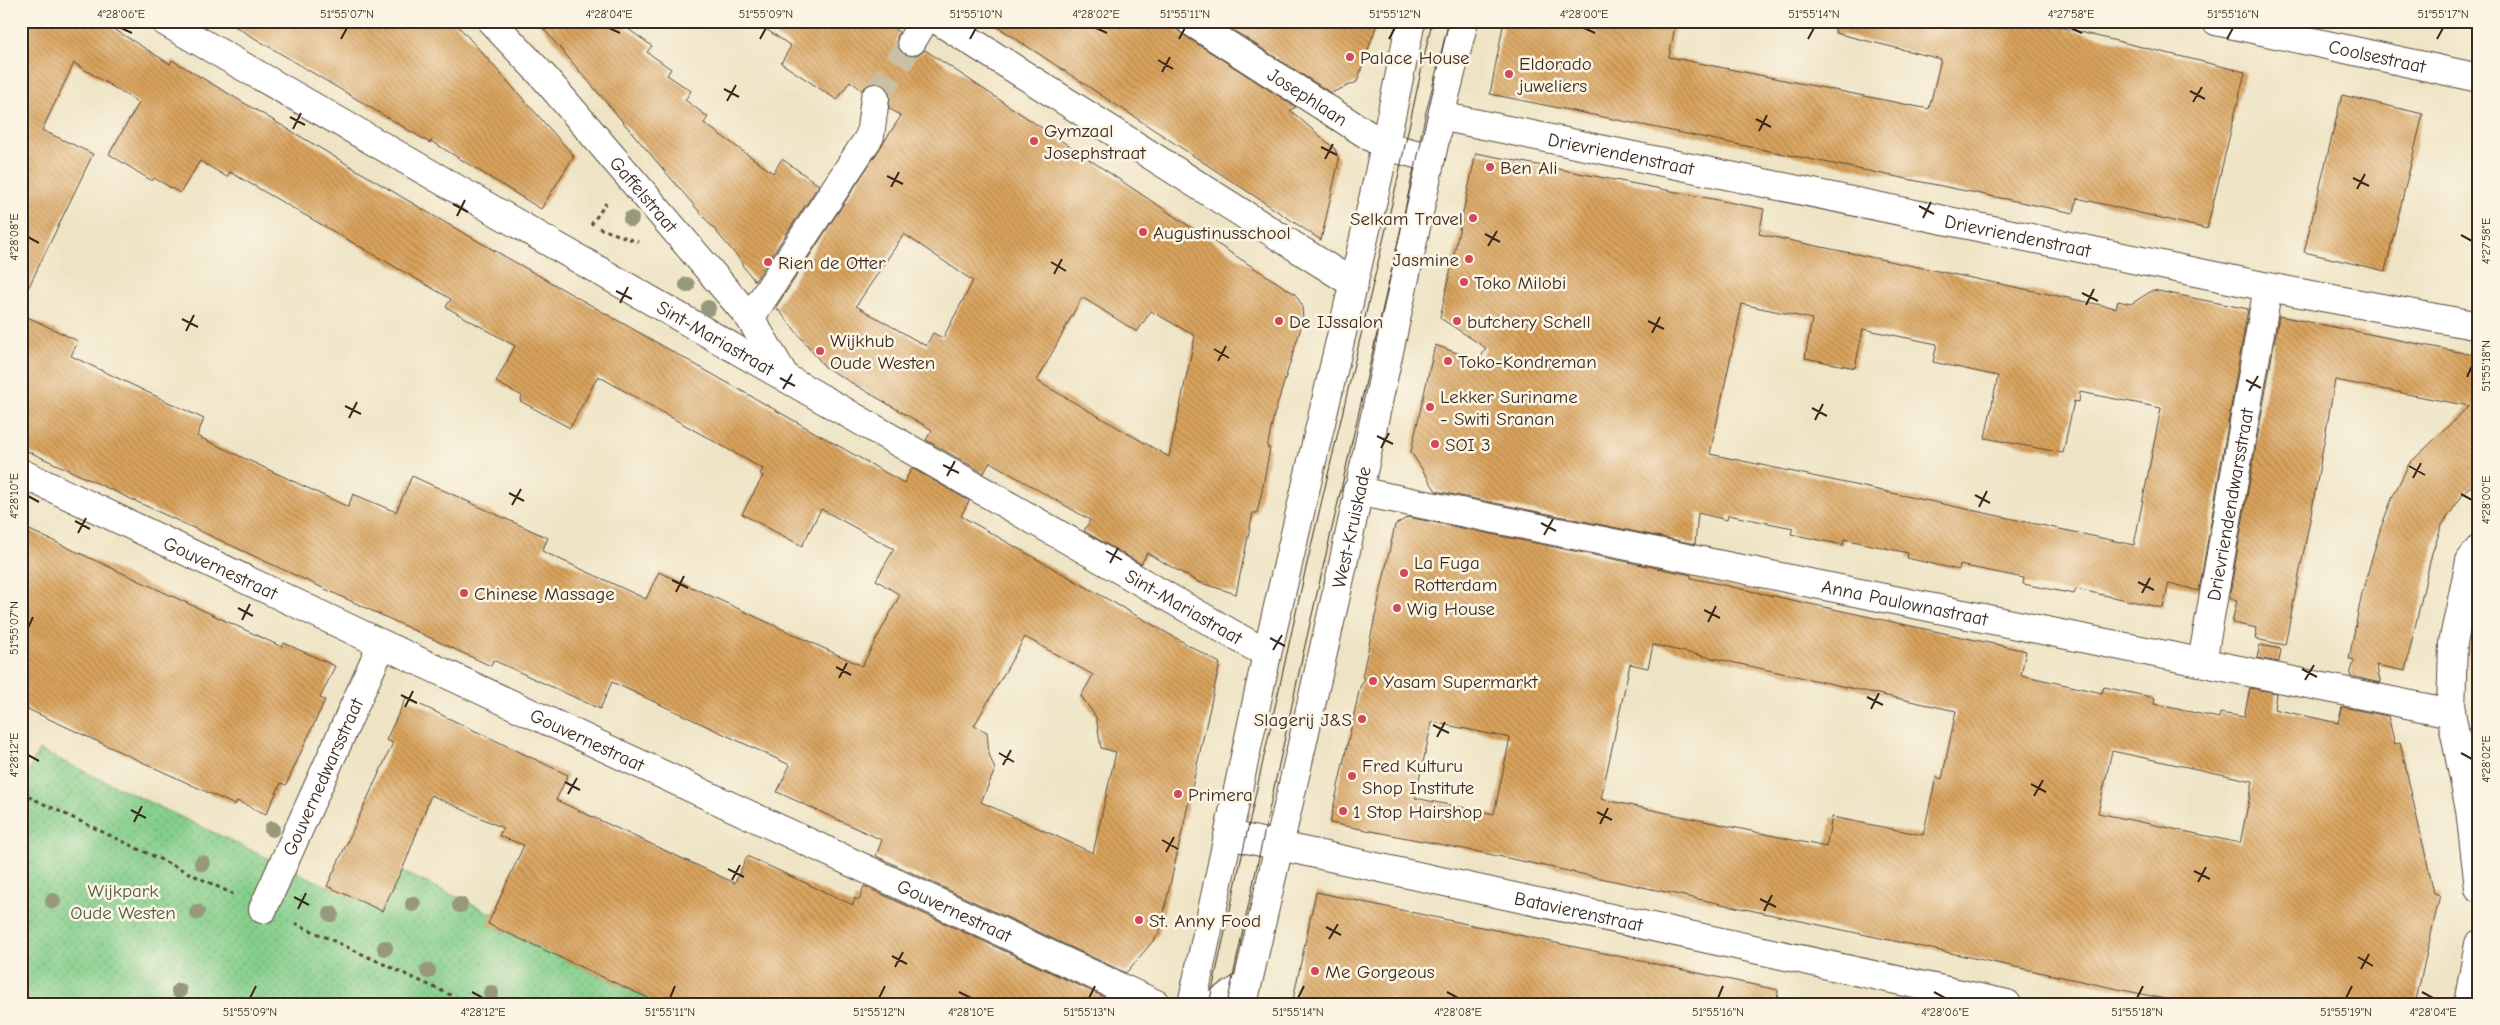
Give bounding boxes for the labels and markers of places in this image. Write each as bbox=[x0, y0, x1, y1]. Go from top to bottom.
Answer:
place label: Palace House bbox=[1360, 47, 1470, 69]
marker: Palace House bbox=[1344, 51, 1356, 63]
place label: Eldorado juweliers bbox=[1517, 53, 1592, 97]
marker: Eldorado juweliers bbox=[1503, 68, 1515, 80]
place label: Gymzaal Josephstraat bbox=[1044, 120, 1146, 164]
marker: Gymzaal Josephstraat bbox=[1028, 135, 1040, 147]
place label: Ben Ali bbox=[1500, 157, 1558, 179]
marker: Ben Ali bbox=[1484, 161, 1496, 173]
place label: Selkam Travel bbox=[1350, 208, 1463, 230]
marker: Selkam Travel bbox=[1467, 212, 1479, 224]
place label: Augustinusschool bbox=[1153, 222, 1291, 244]
marker: Augustinusschool bbox=[1137, 226, 1149, 238]
place label: Jasmine bbox=[1393, 249, 1459, 271]
place label: Rien de Otter bbox=[778, 252, 886, 274]
marker: Jasmine bbox=[1463, 253, 1475, 265]
marker: Rien de Otter bbox=[762, 256, 774, 268]
place label: Toko Milobi bbox=[1474, 272, 1566, 294]
marker: Toko Milobi bbox=[1458, 276, 1470, 288]
place label: De IJssalon bbox=[1289, 311, 1383, 333]
place label: butchery Schell bbox=[1467, 311, 1591, 333]
marker: De IJssalon bbox=[1273, 315, 1285, 327]
marker: butchery Schell bbox=[1451, 315, 1463, 327]
place label: Wijkhub Oude Westen bbox=[830, 330, 935, 374]
marker: Wijkhub Oude Westen bbox=[814, 345, 826, 357]
place label: Toko-Kondreman bbox=[1458, 351, 1597, 373]
marker: Toko-Kondreman bbox=[1442, 355, 1454, 367]
place label: Lekker Suriname - Switi Sranan bbox=[1440, 386, 1578, 430]
marker: Lekker Suriname - Switi Sranan bbox=[1424, 401, 1436, 413]
place label: SOI 3 bbox=[1445, 434, 1491, 456]
marker: SOI 3 bbox=[1429, 438, 1441, 450]
place label: La Fuga Rotterdam bbox=[1414, 552, 1497, 596]
marker: La Fuga Rotterdam bbox=[1398, 567, 1410, 579]
place label: Chinese Massage bbox=[474, 583, 615, 605]
marker: Chinese Massage bbox=[458, 587, 470, 599]
place label: Wig House bbox=[1407, 598, 1495, 620]
marker: Wig House bbox=[1391, 602, 1403, 614]
place label: Yasam Supermarkt bbox=[1383, 671, 1538, 693]
marker: Yasam Supermarkt bbox=[1367, 675, 1379, 687]
place label: Slagerij J&S bbox=[1254, 709, 1352, 731]
marker: Slagerij J&S bbox=[1356, 713, 1368, 725]
place label: Fred Kulturu Shop Institute bbox=[1362, 755, 1474, 799]
marker: Fred Kulturu Shop Institute bbox=[1346, 770, 1358, 782]
place label: Primera bbox=[1188, 784, 1253, 806]
marker: Primera bbox=[1172, 788, 1184, 800]
place label: 1 Stop Hairshop bbox=[1353, 801, 1482, 823]
marker: 1 Stop Hairshop bbox=[1337, 805, 1349, 817]
place label: St. Anny Food bbox=[1149, 910, 1261, 932]
marker: St. Anny Food bbox=[1133, 914, 1145, 926]
place label: Me Gorgeous bbox=[1325, 961, 1435, 983]
marker: Me Gorgeous bbox=[1309, 965, 1321, 977]

